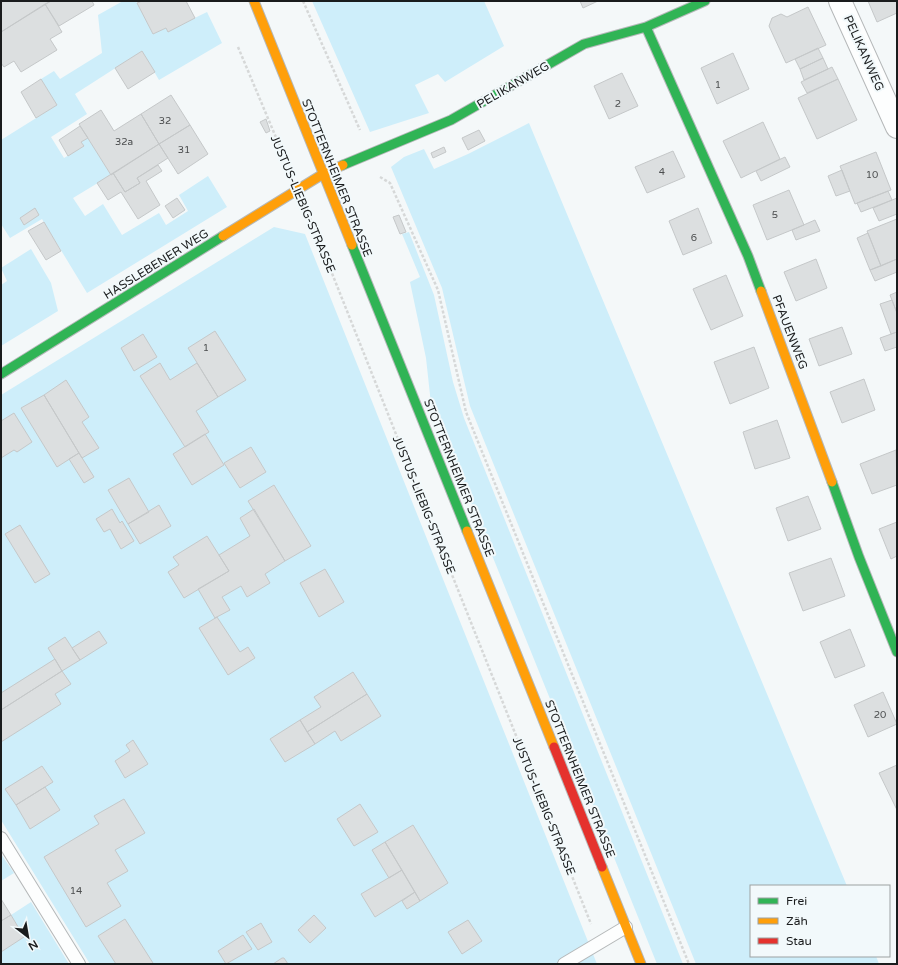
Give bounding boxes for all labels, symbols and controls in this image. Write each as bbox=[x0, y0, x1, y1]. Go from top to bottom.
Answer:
street label: PELIKANWEG bbox=[841, 13, 887, 93]
street label: PELIKANWEG bbox=[474, 59, 552, 111]
house number: 1 bbox=[715, 79, 721, 91]
street label: STOTTERNHEIMER STRASSE bbox=[299, 97, 375, 259]
house number: 2 bbox=[615, 98, 621, 110]
house number: 32 bbox=[159, 115, 171, 127]
street label: JUSTUS-LIEBIG-STRASSE bbox=[268, 133, 338, 275]
house number: 32a bbox=[115, 136, 133, 148]
house number: 31 bbox=[178, 144, 190, 156]
house number: 4 bbox=[659, 166, 665, 178]
house number: 10 bbox=[866, 169, 878, 181]
house number: 5 bbox=[772, 209, 778, 221]
street label: HASSLEBENER WEG bbox=[101, 226, 211, 302]
house number: 6 bbox=[691, 232, 697, 244]
street label: PFAUENWEG bbox=[769, 293, 811, 371]
house number: 1 bbox=[203, 342, 209, 354]
street label: STOTTERNHEIMER STRASSE bbox=[421, 397, 497, 559]
street label: JUSTUS-LIEBIG-STRASSE bbox=[390, 434, 458, 577]
street label: STOTTERNHEIMER STRASSE bbox=[542, 698, 618, 860]
house number: 20 bbox=[874, 709, 886, 721]
street label: JUSTUS-LIEBIG-STRASSE bbox=[510, 735, 578, 878]
house number: 14 bbox=[70, 885, 82, 897]
legend bbox=[750, 885, 890, 957]
text: Frei bbox=[786, 894, 807, 908]
text: Zäh bbox=[786, 914, 808, 928]
north arrow bbox=[8, 917, 48, 957]
text: Stau bbox=[786, 934, 812, 948]
text: N bbox=[26, 937, 40, 953]

